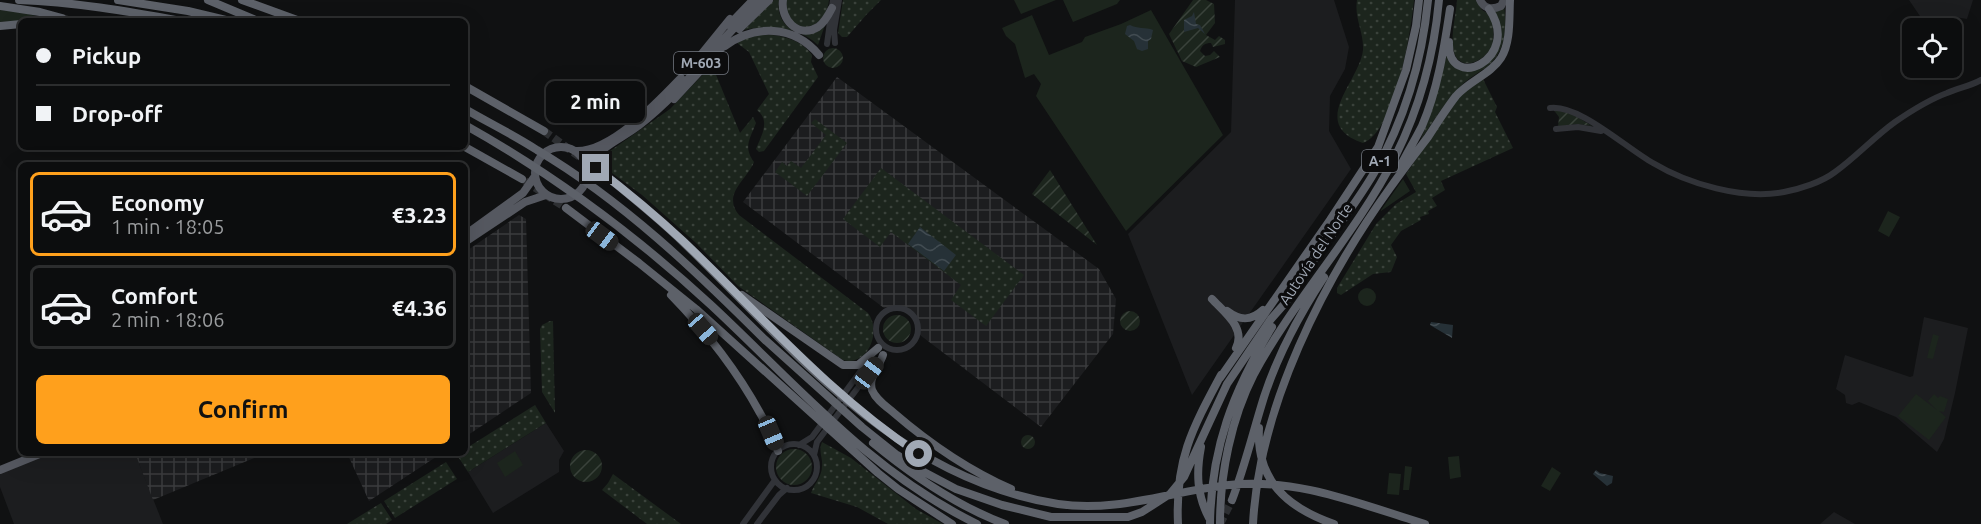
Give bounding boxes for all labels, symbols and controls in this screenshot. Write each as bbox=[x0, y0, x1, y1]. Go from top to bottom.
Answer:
map controls bbox=[1902, 18, 1962, 78]
button: locate bbox=[1902, 18, 1962, 78]
text: Pickup bbox=[72, 43, 141, 68]
road number: M-603 bbox=[674, 52, 728, 74]
callout: 2 min bbox=[546, 81, 646, 123]
text: 2 min bbox=[570, 90, 621, 113]
text: Drop-off bbox=[72, 101, 162, 126]
road number: A-1 bbox=[1362, 150, 1398, 172]
route end bbox=[582, 154, 609, 181]
icon: car bbox=[39, 187, 93, 241]
text: Economy bbox=[111, 190, 204, 215]
street label: Autovía del Norte bbox=[1275, 200, 1356, 308]
text: €3.23 bbox=[392, 202, 447, 227]
text: 1 min · 18:05 bbox=[111, 215, 225, 238]
car bbox=[582, 218, 622, 254]
icon: car bbox=[39, 280, 93, 334]
text: Comfort bbox=[111, 283, 198, 308]
text: €4.36 bbox=[392, 295, 447, 320]
text: 2 min · 18:06 bbox=[111, 308, 225, 331]
car bbox=[684, 310, 722, 348]
car bbox=[851, 353, 887, 393]
button: Confirm bbox=[36, 375, 450, 444]
car bbox=[756, 413, 786, 453]
route start bbox=[905, 440, 932, 467]

